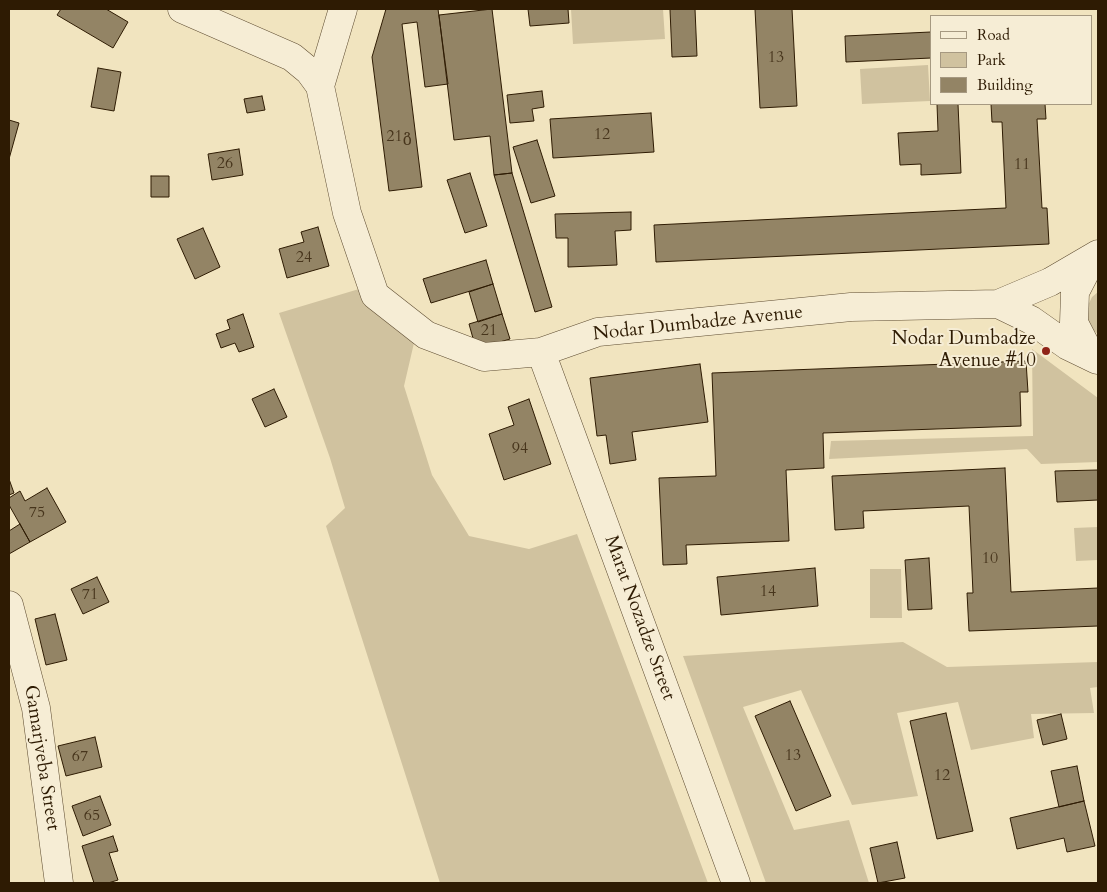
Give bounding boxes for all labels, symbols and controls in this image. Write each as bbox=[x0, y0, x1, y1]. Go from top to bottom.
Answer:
legend bbox=[930, 15, 1092, 105]
text: Road bbox=[977, 25, 1010, 45]
house number: 13 bbox=[768, 48, 784, 68]
text: Park bbox=[977, 50, 1006, 70]
text: Building bbox=[977, 75, 1033, 95]
house number: 12 bbox=[594, 125, 610, 145]
house number: 21გ bbox=[386, 127, 412, 147]
house number: 26 bbox=[217, 154, 233, 174]
house number: 11 bbox=[1014, 155, 1030, 175]
house number: 24 bbox=[296, 248, 312, 268]
street label: Nodar Dumbadze Avenue bbox=[592, 302, 804, 346]
house number: 21 bbox=[481, 321, 497, 341]
place label: Nodar Dumbadze Avenue #10 bbox=[892, 329, 1036, 373]
marker: Nodar Dumbadze Avenue #10 bbox=[1040, 345, 1052, 357]
house number: 94 bbox=[512, 439, 528, 459]
house number: 75 bbox=[29, 503, 45, 523]
street label: Marat Nozadze Street bbox=[599, 533, 679, 703]
house number: 10 bbox=[982, 549, 998, 569]
house number: 14 bbox=[760, 582, 776, 602]
house number: 71 bbox=[82, 585, 98, 605]
street label: Gamarjveba Street bbox=[18, 683, 64, 833]
house number: 13 bbox=[785, 746, 801, 766]
house number: 67 bbox=[72, 747, 88, 767]
house number: 12 bbox=[934, 766, 950, 786]
house number: 65 bbox=[84, 806, 100, 826]

